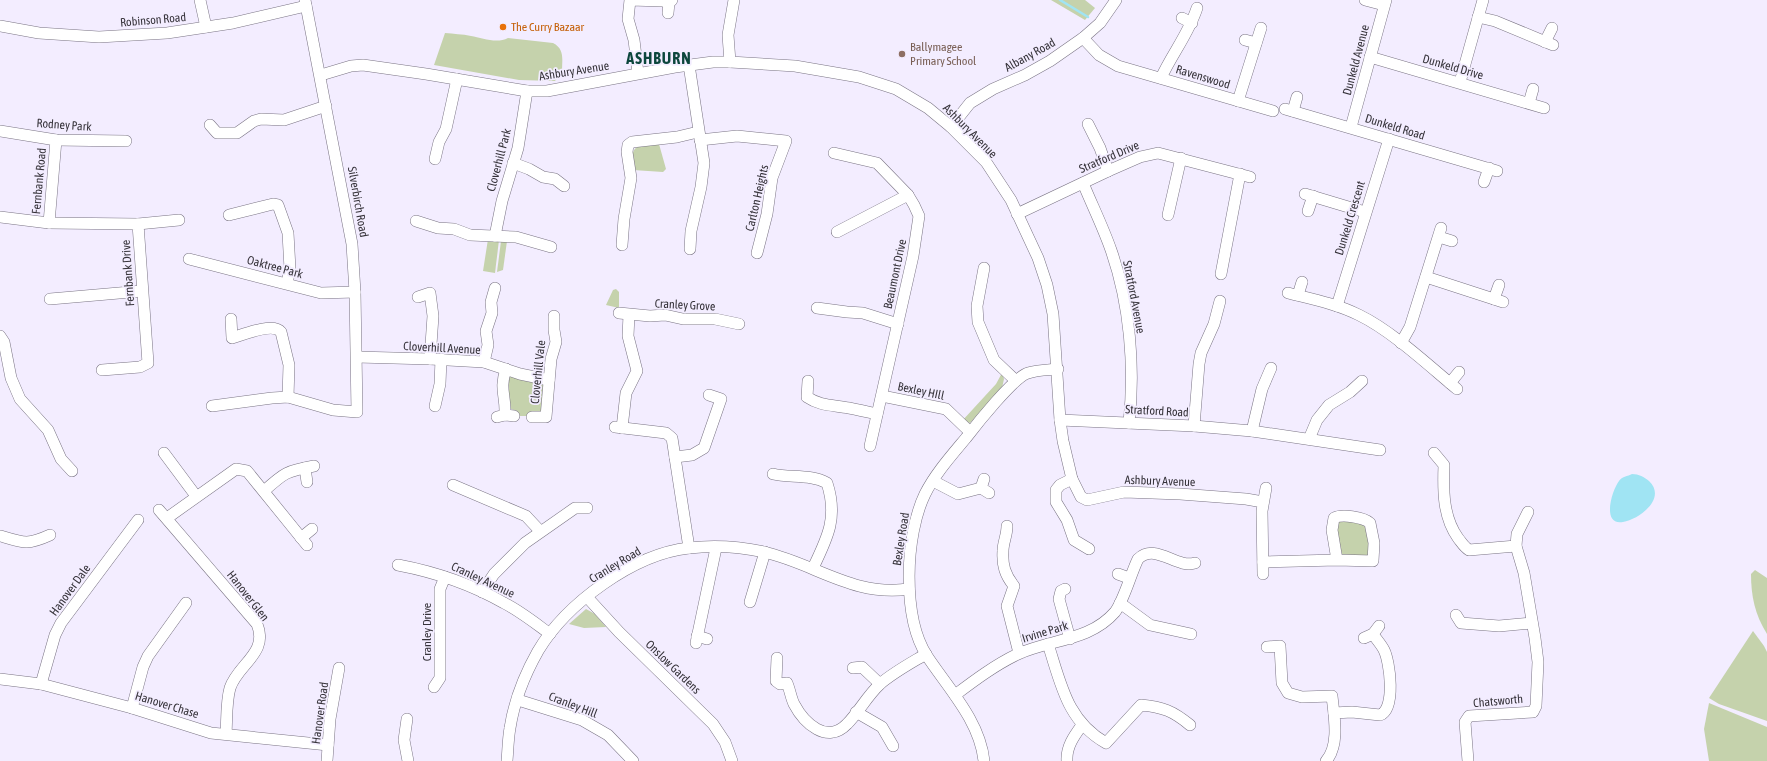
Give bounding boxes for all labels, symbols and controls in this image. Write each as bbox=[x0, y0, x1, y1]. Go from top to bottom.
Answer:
street label: Robinson Road bbox=[119, 10, 187, 30]
place label: The Curry Bazaar bbox=[511, 20, 585, 34]
marker: The Curry Bazaar bbox=[498, 22, 508, 32]
street label: Dunkeld Avenue bbox=[1340, 23, 1372, 97]
street label: Albany Road bbox=[1002, 35, 1058, 75]
place label: Ballymagee Primary School bbox=[910, 40, 977, 68]
district label: ASHBURN bbox=[625, 49, 692, 67]
marker: Ballymagee Primary School bbox=[897, 49, 907, 59]
street label: Dunkeld Drive bbox=[1421, 52, 1485, 82]
street label: Ashbury Avenue bbox=[538, 59, 610, 83]
street label: Ravenswood bbox=[1174, 62, 1232, 92]
street label: Ashbury Avenue bbox=[940, 101, 1000, 161]
street label: Dunkeld Road bbox=[1363, 111, 1427, 143]
street label: Rodney Park bbox=[36, 116, 93, 134]
street label: Cloverhill Park bbox=[484, 126, 514, 193]
street label: Stratford Drive bbox=[1077, 138, 1141, 176]
street label: Fernbank Road bbox=[29, 147, 49, 215]
street label: Carlton Heights bbox=[743, 163, 771, 233]
street label: Silverbirch Road bbox=[345, 166, 371, 238]
street label: Dunkeld Crescent bbox=[1332, 179, 1368, 257]
street label: Beaumont Drive bbox=[881, 238, 909, 310]
street label: Fernbank Drive bbox=[119, 239, 137, 307]
street label: Oaktree Park bbox=[245, 253, 305, 281]
street label: Stratford Avenue bbox=[1120, 259, 1148, 335]
street label: Cranley Grove bbox=[654, 296, 716, 314]
street label: Cloverhill Avenue bbox=[403, 339, 481, 357]
street label: Cloverhill Vale bbox=[528, 339, 548, 405]
street label: Bexley HIll bbox=[896, 379, 946, 403]
street label: Stratford Road bbox=[1125, 402, 1189, 420]
street label: Ashbury Avenue bbox=[1124, 473, 1196, 489]
street label: Bexley Road bbox=[890, 511, 912, 567]
street label: Cranley Road bbox=[587, 544, 643, 586]
street label: Cranley Avenue bbox=[449, 559, 517, 601]
street label: Hanover Dale bbox=[47, 562, 93, 618]
street label: Hanover Glen bbox=[224, 568, 272, 624]
street label: Cranley Drive bbox=[420, 603, 434, 661]
street label: Irvine Park bbox=[1020, 618, 1070, 646]
street label: Onslow Gardens bbox=[643, 637, 703, 697]
street label: Hanover Road bbox=[309, 681, 331, 745]
street label: Hanover Chase bbox=[133, 689, 201, 721]
street label: Cranley Hill bbox=[547, 689, 600, 721]
street label: Chatsworth bbox=[1473, 692, 1523, 710]

